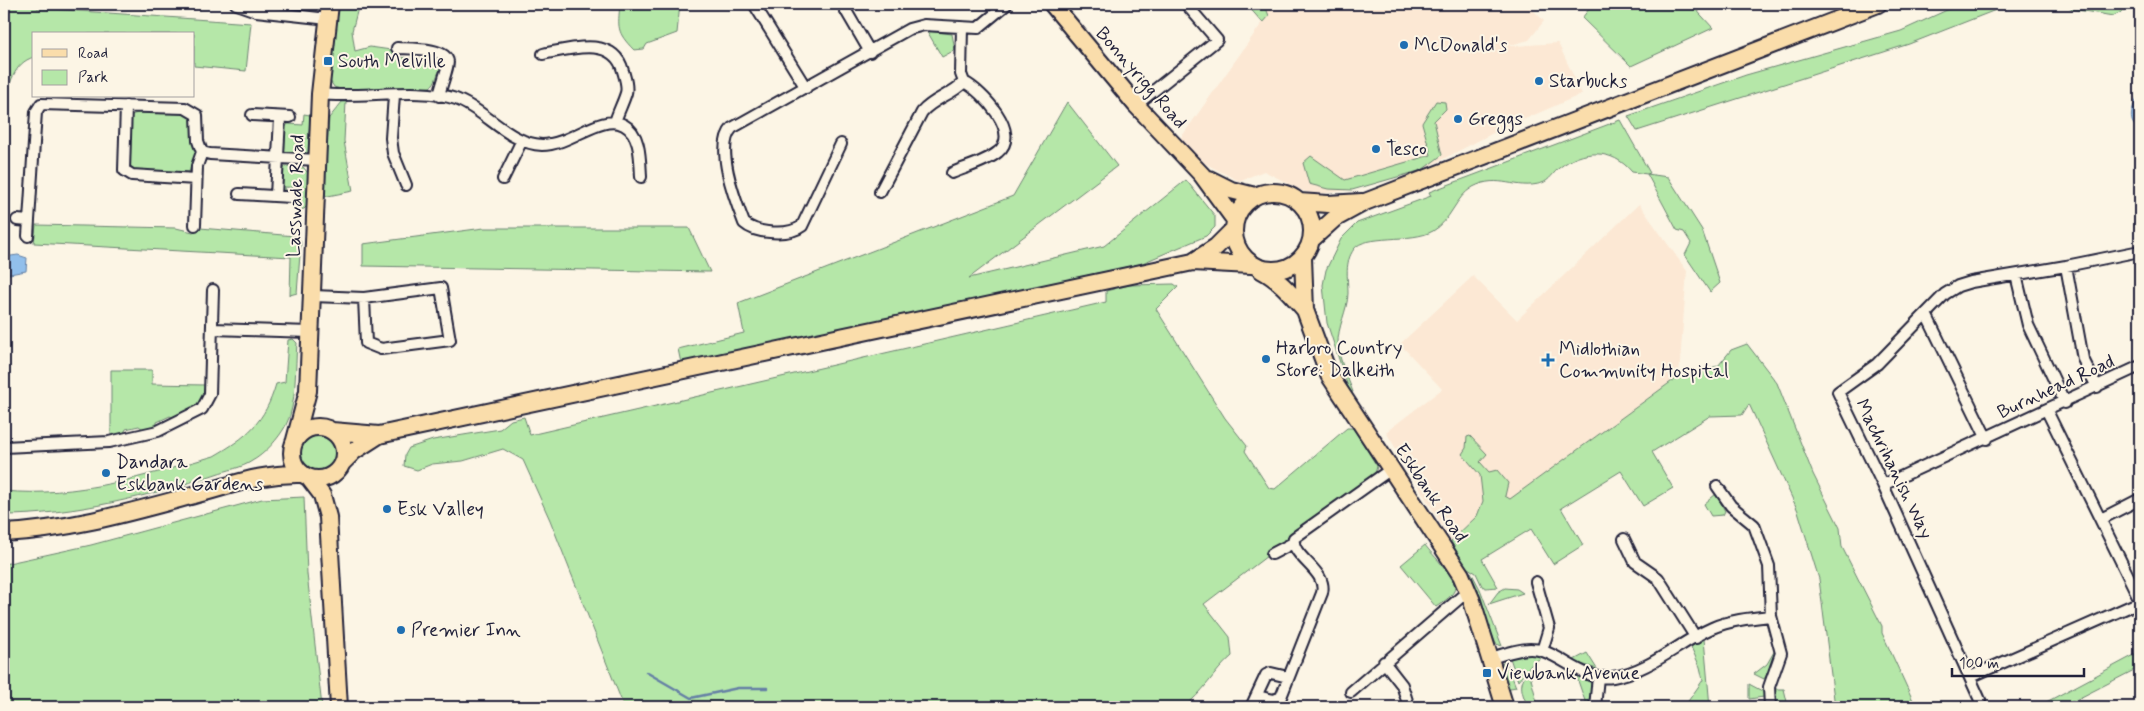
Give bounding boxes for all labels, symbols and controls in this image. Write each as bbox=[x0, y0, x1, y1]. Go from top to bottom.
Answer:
street label: Bonnyrigg Road bbox=[1088, 22, 1192, 136]
legend bbox=[32, 32, 195, 98]
place label: McDonald's bbox=[1414, 33, 1508, 58]
marker: McDonald's bbox=[1398, 39, 1410, 51]
text: Road bbox=[78, 44, 108, 64]
place label: South Melville bbox=[338, 49, 446, 74]
marker: South Melville bbox=[322, 55, 334, 67]
text: Park bbox=[78, 68, 108, 88]
place label: Starbucks bbox=[1549, 69, 1628, 94]
marker: Starbucks bbox=[1533, 75, 1545, 87]
place label: Greggs bbox=[1468, 107, 1523, 134]
marker: Greggs bbox=[1452, 113, 1464, 125]
street label: Lasswade Road bbox=[281, 134, 311, 258]
place label: Tesco bbox=[1386, 137, 1427, 162]
marker: Tesco bbox=[1370, 143, 1382, 155]
place label: Harbro Country Store: Dalkeith bbox=[1276, 336, 1402, 383]
place label: Midlothian Community Hospital bbox=[1559, 337, 1729, 384]
street label: Burnhead Road bbox=[1993, 349, 2119, 425]
marker: Harbro Country Store: Dalkeith bbox=[1260, 353, 1272, 365]
marker: Midlothian Community Hospital bbox=[1541, 353, 1555, 367]
street label: Machrihanish Way bbox=[1849, 395, 1939, 543]
street label: Eskbank Road bbox=[1389, 439, 1473, 547]
place label: Dandara Eskbank Gardens bbox=[116, 450, 264, 497]
marker: Dandara Eskbank Gardens bbox=[100, 467, 112, 479]
place label: Esk Valley bbox=[397, 497, 484, 522]
marker: Esk Valley bbox=[381, 503, 393, 515]
place label: Premier Inn bbox=[411, 618, 521, 643]
marker: Premier Inn bbox=[395, 624, 407, 636]
scale bar bbox=[1952, 646, 2084, 678]
text: 100 m bbox=[1959, 654, 1999, 674]
place label: Viewbank Avenue bbox=[1497, 661, 1640, 686]
marker: Viewbank Avenue bbox=[1481, 667, 1493, 679]

